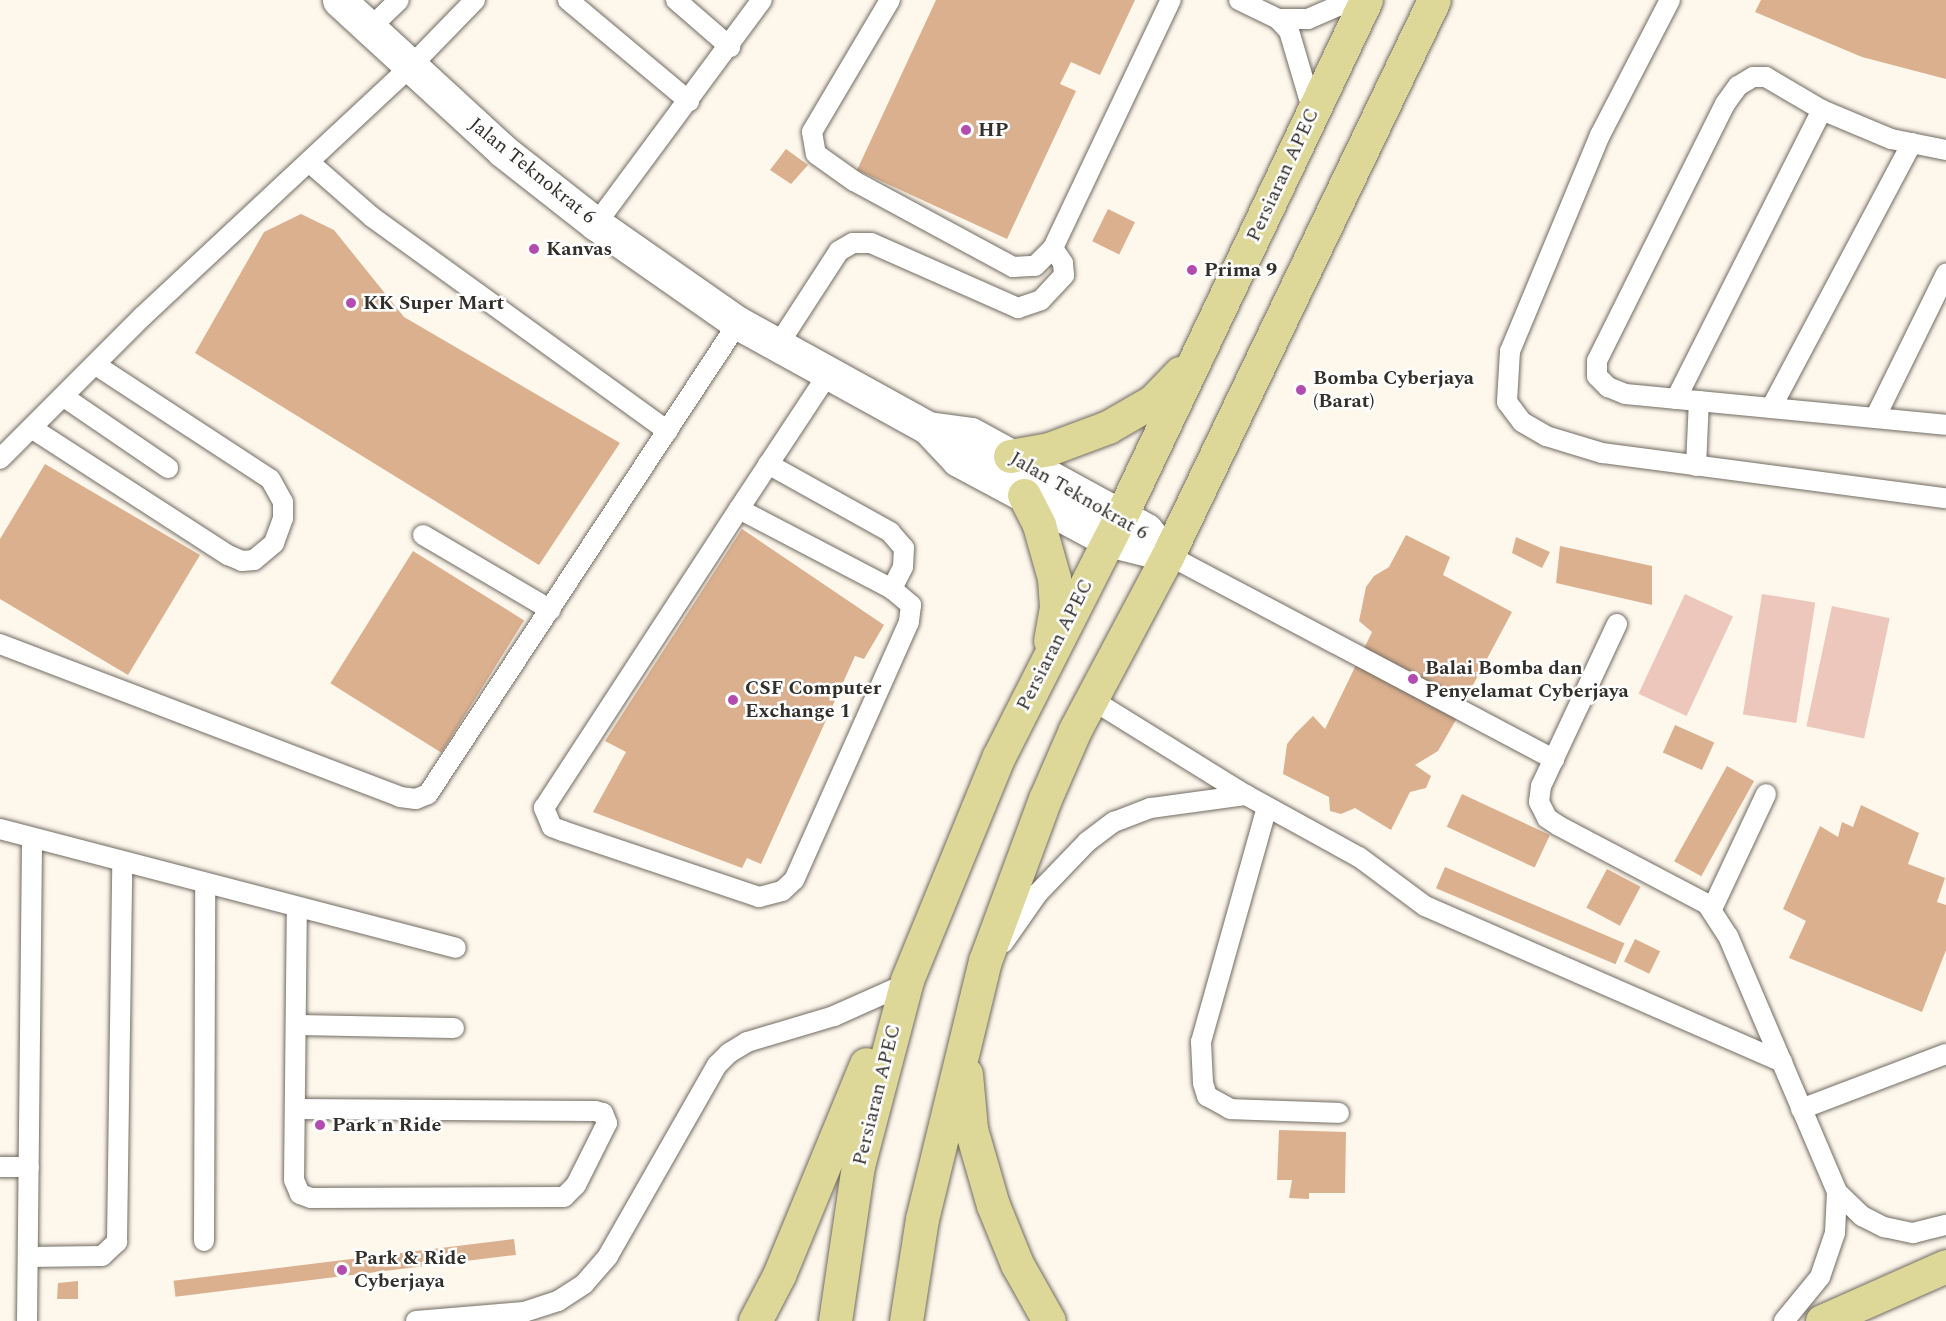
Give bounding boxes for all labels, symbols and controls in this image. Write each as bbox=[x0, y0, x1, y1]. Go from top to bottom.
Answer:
street label: Persiaran APEC bbox=[1242, 104, 1324, 246]
street label: Jalan Teknokrat 6 bbox=[464, 113, 600, 229]
place label: HP bbox=[978, 118, 1008, 142]
marker: HP bbox=[959, 123, 973, 137]
place label: Kanvas bbox=[546, 237, 612, 261]
marker: Kanvas bbox=[527, 242, 541, 256]
place label: Prima 9 bbox=[1204, 258, 1277, 282]
marker: Prima 9 bbox=[1185, 263, 1199, 277]
place label: KK Super Mart bbox=[363, 291, 504, 315]
marker: KK Super Mart bbox=[344, 296, 358, 310]
place label: Bomba Cyberjaya (Barat) bbox=[1313, 366, 1474, 413]
marker: Bomba Cyberjaya (Barat) bbox=[1294, 383, 1308, 397]
street label: Jalan Teknokrat 6 bbox=[1005, 447, 1153, 545]
street label: Persiaran APEC bbox=[1011, 575, 1099, 715]
place label: Balai Bomba dan Penyelamat Cyberjaya bbox=[1425, 656, 1629, 703]
marker: Balai Bomba dan Penyelamat Cyberjaya bbox=[1406, 672, 1420, 686]
place label: CSF Computer Exchange 1 bbox=[745, 676, 881, 723]
marker: CSF Computer Exchange 1 bbox=[726, 693, 740, 707]
street label: Persiaran APEC bbox=[848, 1022, 906, 1168]
place label: Park n Ride bbox=[332, 1113, 441, 1137]
marker: Park n Ride bbox=[313, 1118, 327, 1132]
place label: Park & Ride Cyberjaya bbox=[354, 1246, 466, 1293]
marker: Park & Ride Cyberjaya bbox=[335, 1263, 349, 1277]

